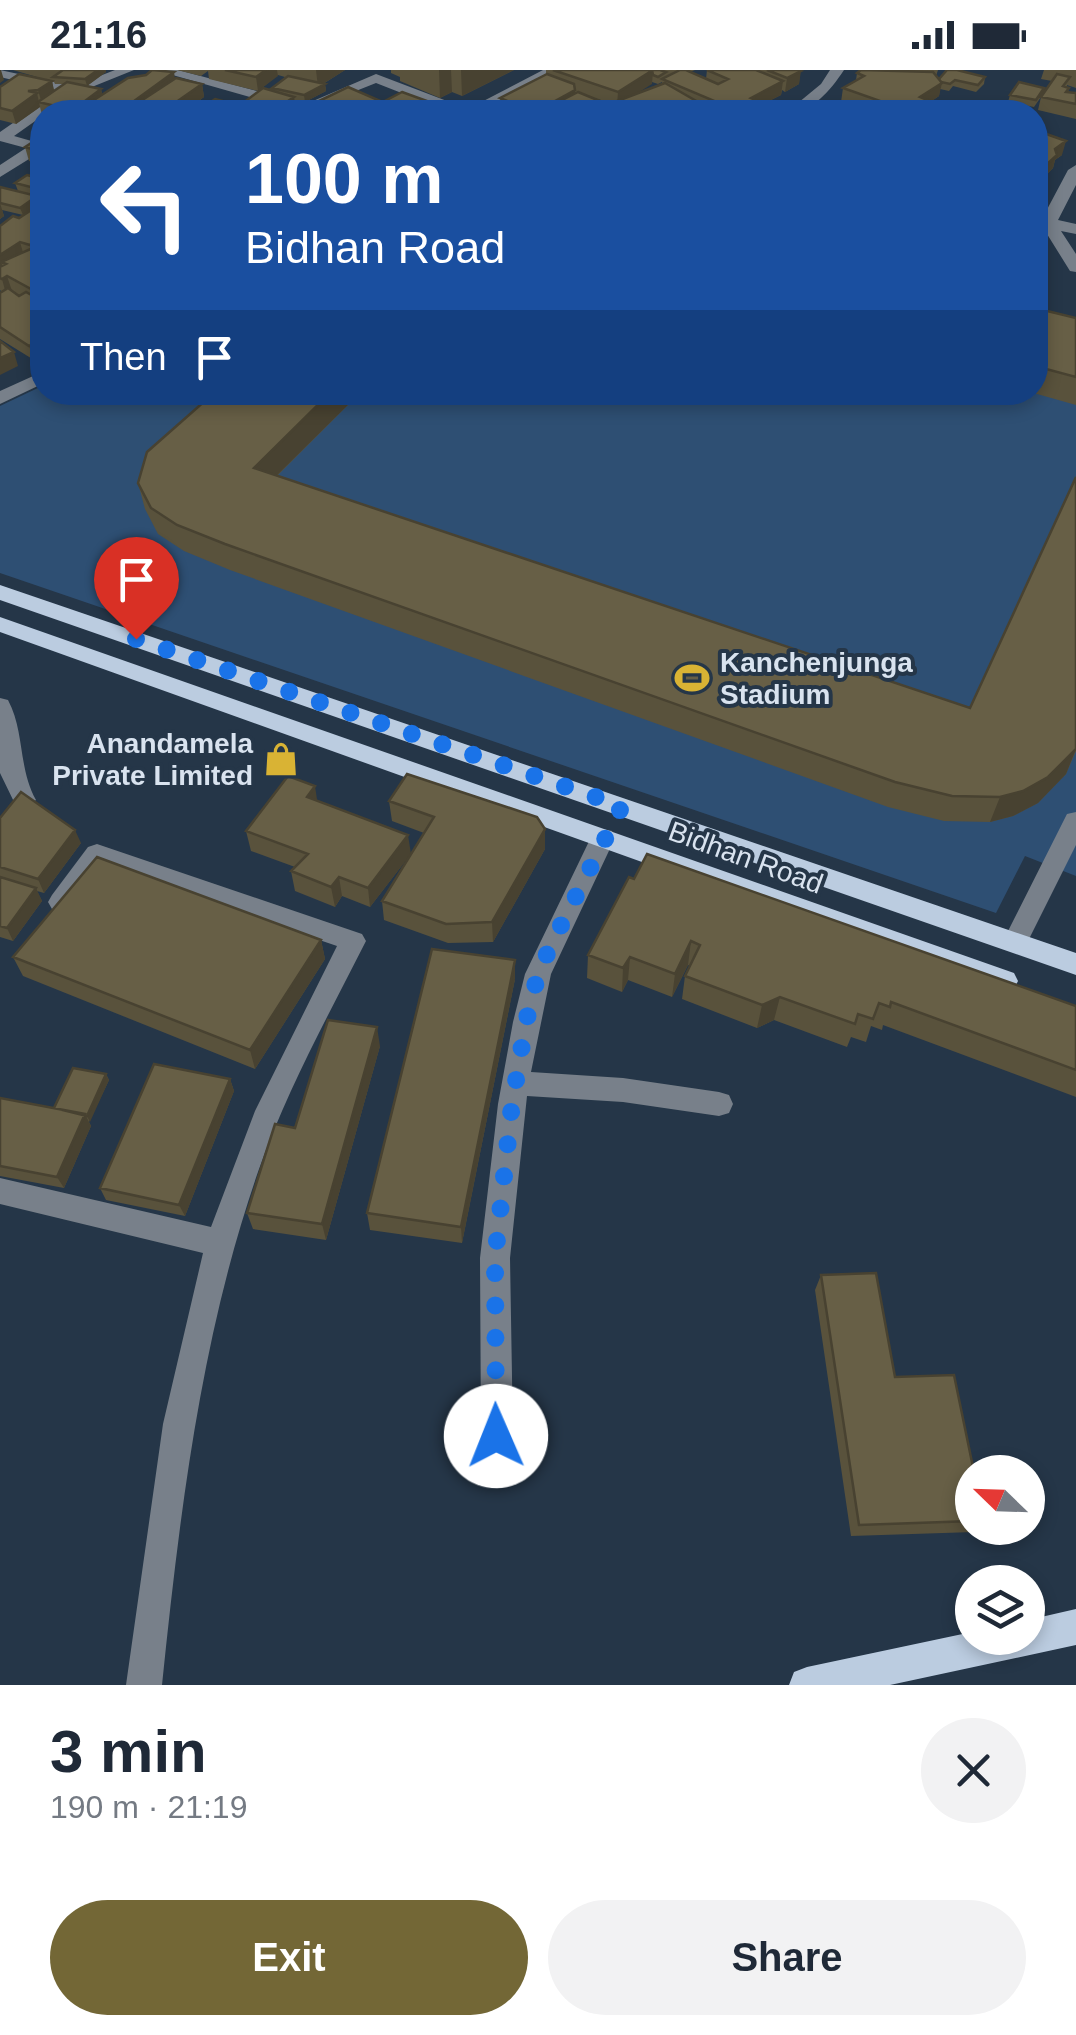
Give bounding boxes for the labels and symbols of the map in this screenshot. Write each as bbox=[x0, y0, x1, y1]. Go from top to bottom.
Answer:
pin bbox=[94, 537, 179, 640]
place label: Kanchenjunga Stadium bbox=[720, 647, 913, 710]
sports icon: Kanchenjunga Stadium bbox=[673, 659, 711, 697]
place label: Anandamela Private Limited bbox=[52, 728, 253, 791]
shop icon: Anandamela Private Limited bbox=[262, 740, 300, 778]
street label: Bidhan Road bbox=[664, 815, 827, 900]
position arrow bbox=[444, 1384, 548, 1488]
north arrow bbox=[955, 1455, 1045, 1545]

